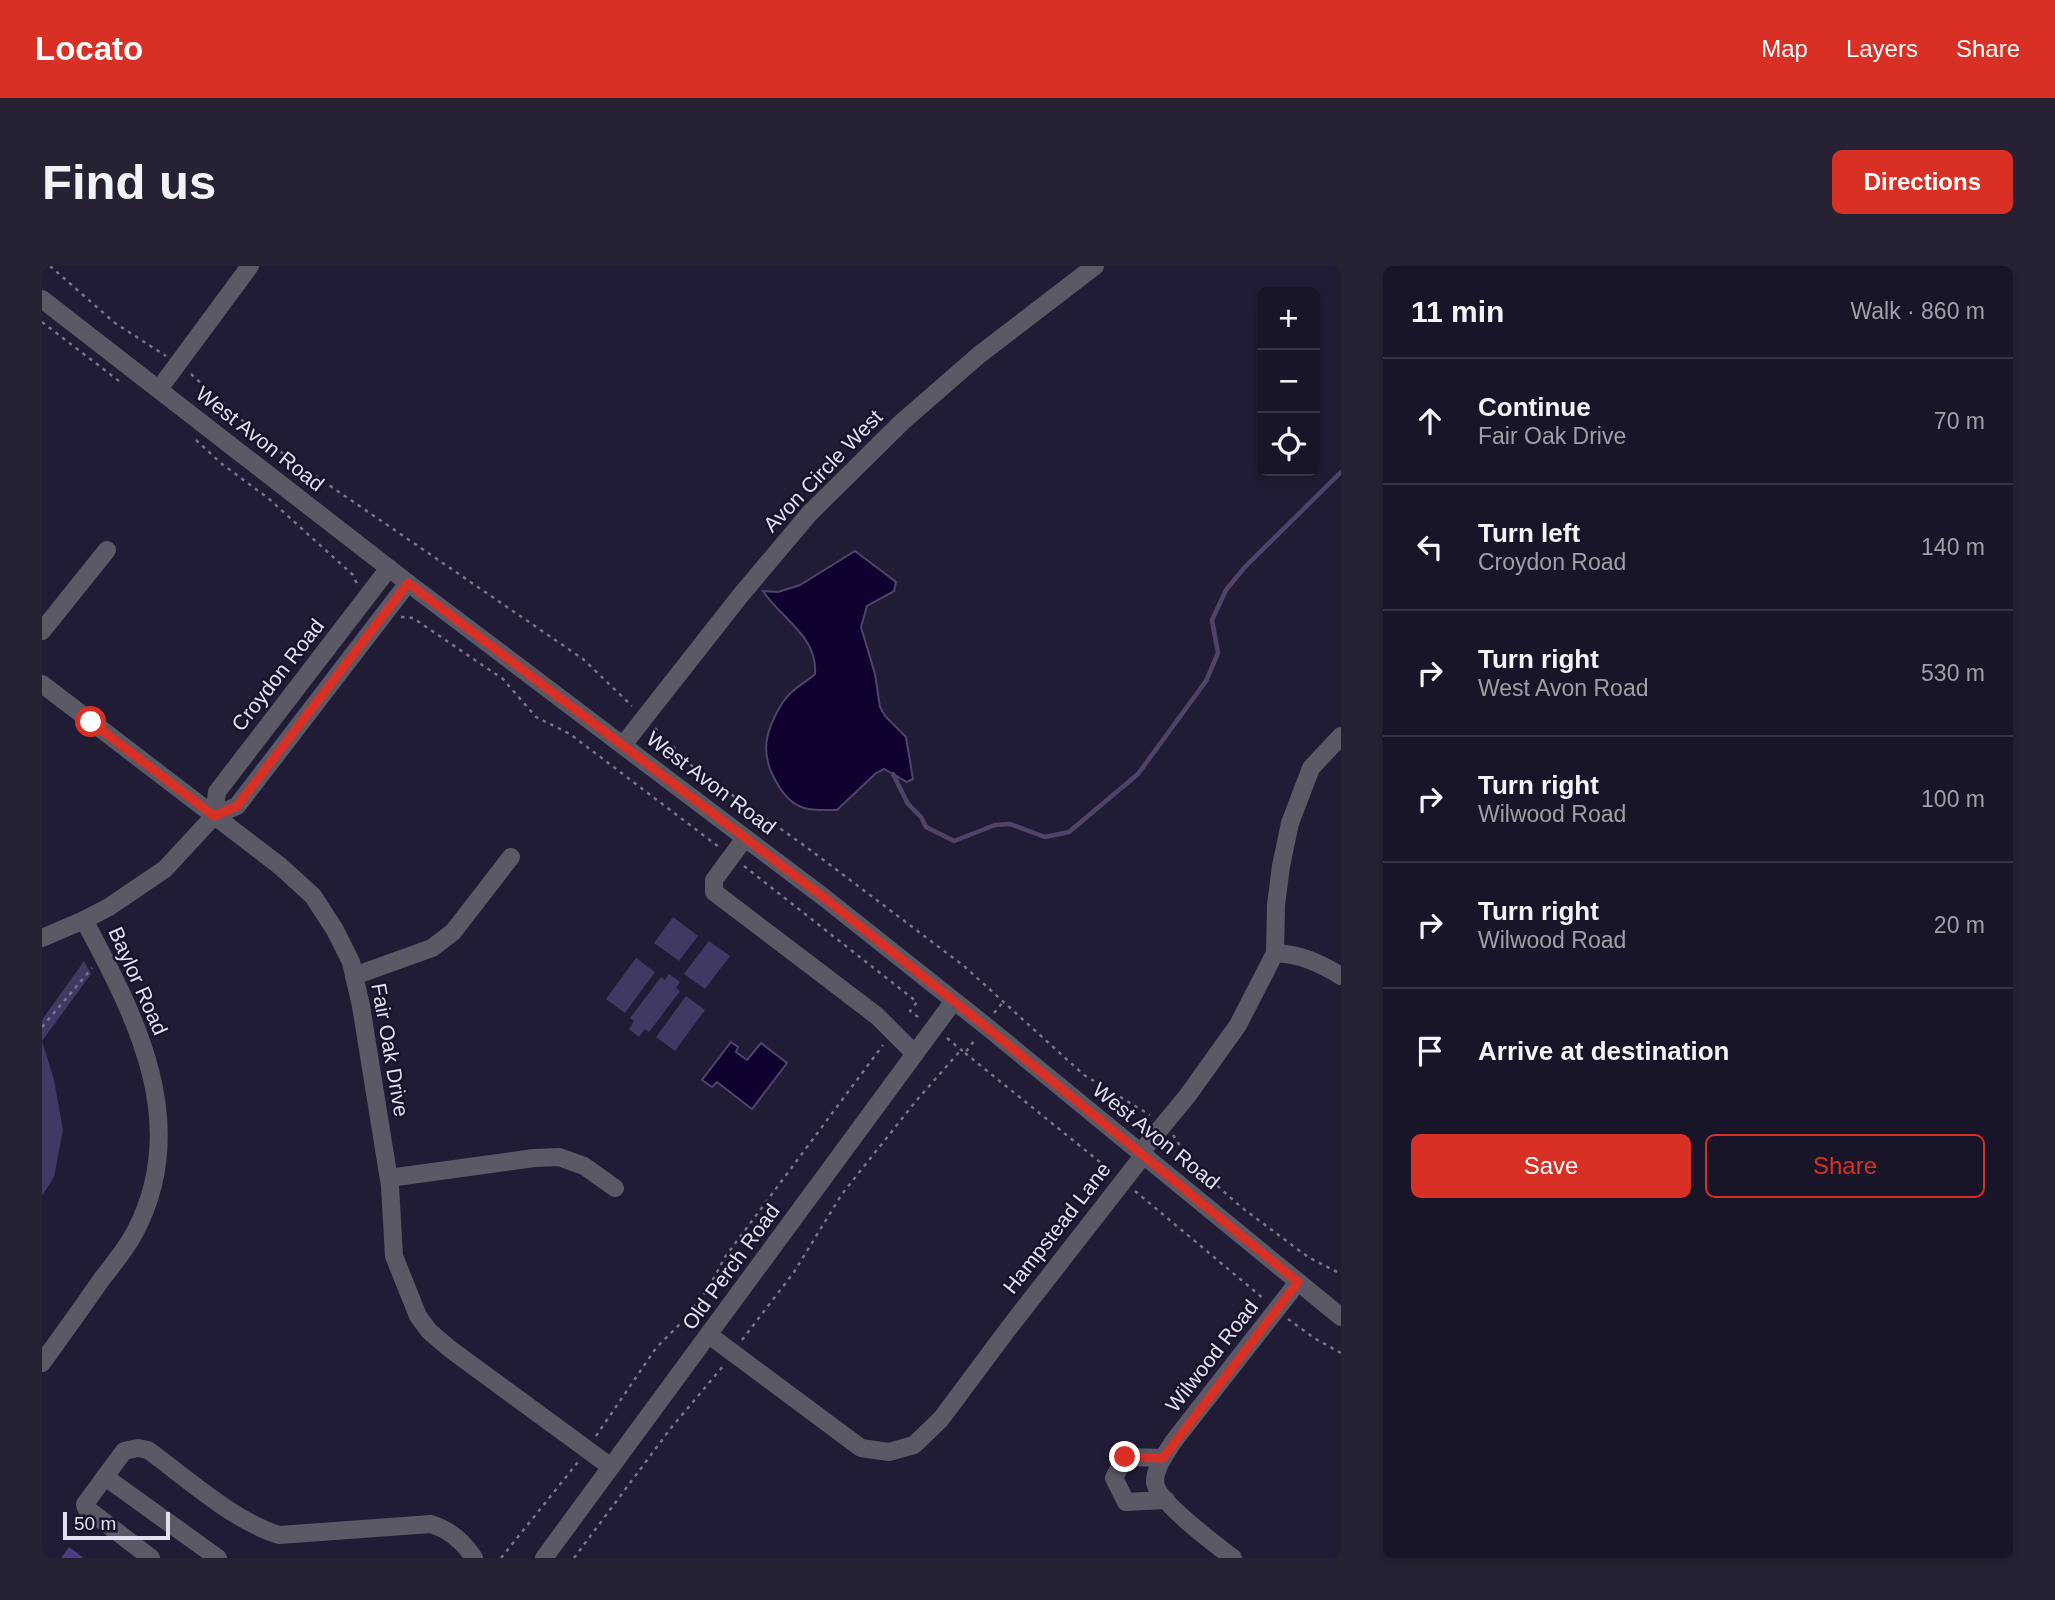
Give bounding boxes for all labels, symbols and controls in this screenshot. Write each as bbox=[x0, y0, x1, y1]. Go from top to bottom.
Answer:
text: Locato bbox=[35, 30, 143, 67]
text: Map bbox=[1761, 35, 1808, 62]
text: Layers bbox=[1846, 35, 1918, 62]
text: Share bbox=[1956, 35, 2020, 62]
button: Directions bbox=[1832, 150, 2013, 214]
text: Find us bbox=[42, 155, 216, 209]
map controls bbox=[1257, 287, 1320, 476]
button: + bbox=[1257, 287, 1320, 350]
text: 11 min bbox=[1411, 295, 1504, 328]
text: Walk · 860 m bbox=[1850, 298, 1985, 324]
button: − bbox=[1257, 350, 1320, 413]
street label: West Avon Road bbox=[192, 382, 329, 496]
text: Continue bbox=[1478, 392, 1591, 422]
icon: ahead bbox=[1411, 402, 1449, 440]
street label: Avon Circle West bbox=[759, 405, 887, 536]
text: 70 m bbox=[1934, 408, 1985, 434]
button: locate bbox=[1257, 413, 1320, 476]
text: Fair Oak Drive bbox=[1478, 423, 1626, 449]
text: Turn left bbox=[1478, 518, 1580, 548]
icon: left bbox=[1411, 528, 1449, 566]
text: 140 m bbox=[1921, 534, 1985, 560]
text: Croydon Road bbox=[1478, 549, 1626, 575]
street label: Croydon Road bbox=[227, 614, 328, 735]
text: Turn right bbox=[1478, 644, 1599, 674]
icon: right bbox=[1411, 654, 1449, 692]
text: 530 m bbox=[1921, 660, 1985, 686]
text: West Avon Road bbox=[1478, 675, 1648, 701]
route start bbox=[75, 706, 106, 737]
street label: West Avon Road bbox=[642, 727, 780, 839]
text: Turn right bbox=[1478, 770, 1599, 800]
icon: right bbox=[1411, 780, 1449, 818]
text: 100 m bbox=[1921, 786, 1985, 812]
text: Wilwood Road bbox=[1478, 801, 1626, 827]
text: Turn right bbox=[1478, 896, 1599, 926]
icon: right bbox=[1411, 906, 1449, 944]
text: 20 m bbox=[1934, 912, 1985, 938]
street label: Baylor Road bbox=[104, 923, 172, 1038]
text: Wilwood Road bbox=[1478, 927, 1626, 953]
street label: Fair Oak Drive bbox=[367, 981, 414, 1119]
icon: arrive bbox=[1411, 1032, 1449, 1070]
text: Arrive at destination bbox=[1478, 1036, 1729, 1066]
street label: West Avon Road bbox=[1089, 1078, 1224, 1194]
button: Save bbox=[1411, 1134, 1691, 1198]
button: Share bbox=[1705, 1134, 1985, 1198]
street label: Hampstead Lane bbox=[998, 1158, 1115, 1298]
street label: Old Perch Road bbox=[677, 1200, 784, 1334]
street label: Wilwood Road bbox=[1161, 1295, 1262, 1416]
route end bbox=[1109, 1441, 1140, 1472]
scale bar bbox=[63, 1509, 170, 1541]
text: 50 m bbox=[74, 1513, 116, 1534]

